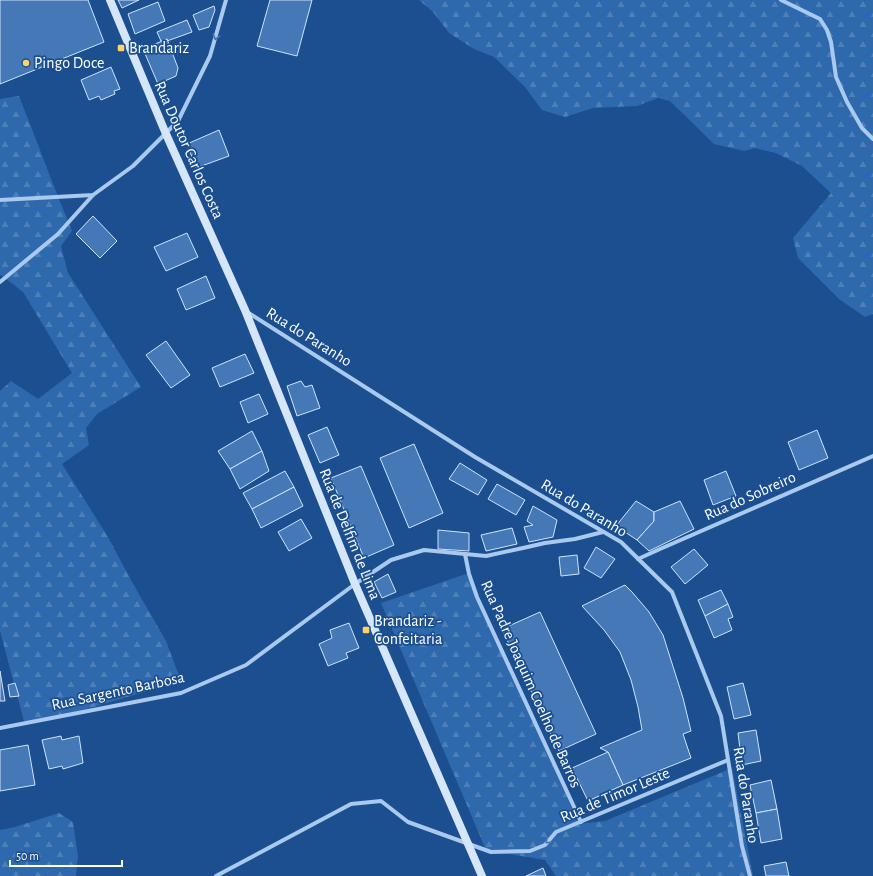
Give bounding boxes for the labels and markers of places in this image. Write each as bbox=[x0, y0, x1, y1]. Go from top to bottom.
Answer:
place label: Brandariz bbox=[129, 40, 189, 56]
marker: Brandariz bbox=[116, 43, 126, 53]
place label: Pingo Doce bbox=[34, 55, 104, 71]
marker: Pingo Doce bbox=[21, 58, 31, 68]
place label: Brandariz - Confeitaria bbox=[374, 613, 442, 647]
marker: Brandariz - Confeitaria bbox=[361, 625, 371, 635]

